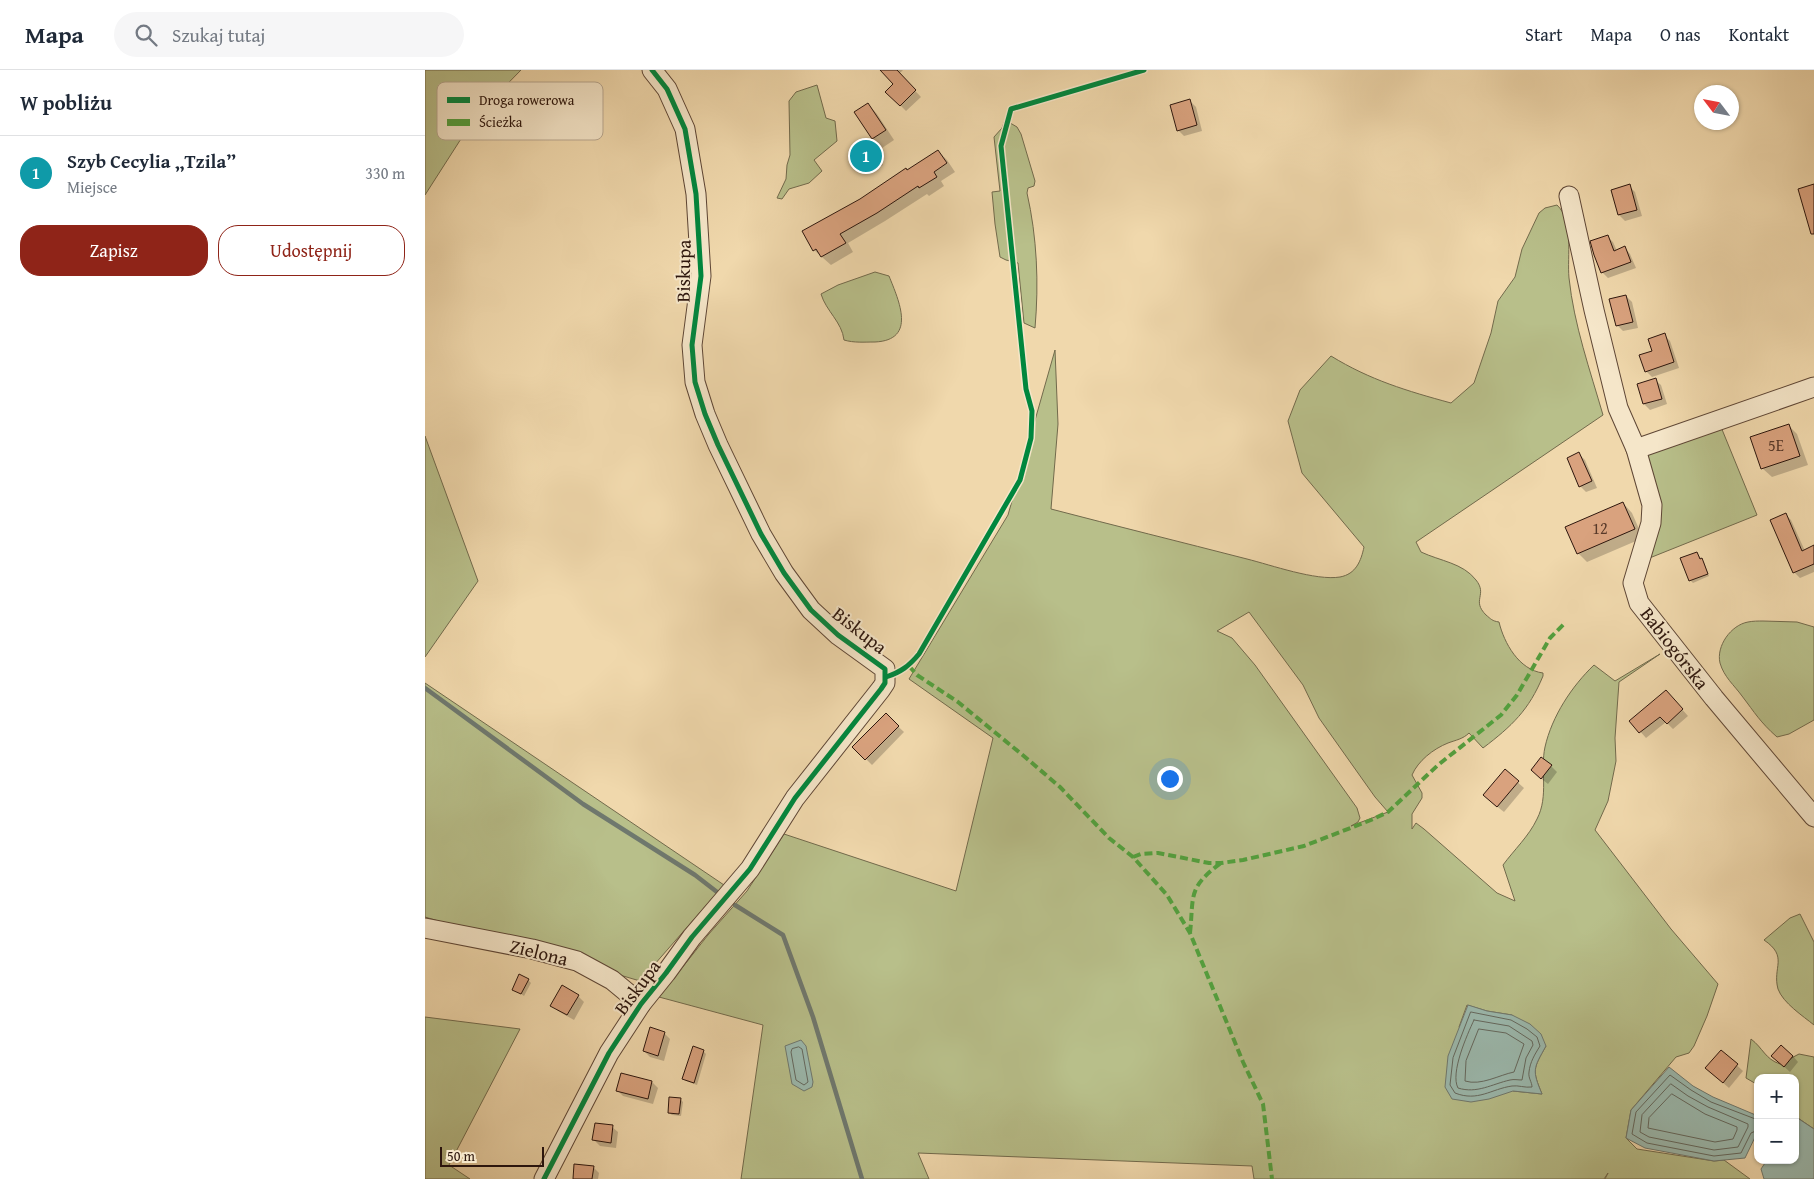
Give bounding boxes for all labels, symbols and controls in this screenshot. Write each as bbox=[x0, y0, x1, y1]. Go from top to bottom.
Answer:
search box bbox=[114, 12, 464, 57]
text: Mapa bbox=[25, 17, 84, 52]
icon: search bbox=[132, 21, 160, 49]
text: Szukaj tutaj bbox=[172, 21, 265, 49]
text: Start bbox=[1525, 21, 1563, 48]
text: Mapa bbox=[1591, 21, 1632, 48]
text: O nas bbox=[1660, 21, 1701, 48]
text: Kontakt bbox=[1729, 21, 1789, 48]
legend bbox=[437, 82, 603, 140]
north arrow bbox=[1694, 85, 1739, 130]
text: W pobliżu bbox=[20, 87, 112, 118]
text: Droga rowerowa bbox=[479, 90, 575, 110]
text: Ścieżka bbox=[479, 112, 523, 132]
pin: 1 bbox=[850, 137, 882, 175]
text: Szyb Cecylia „Tzila” bbox=[67, 147, 236, 175]
text: 1 bbox=[32, 161, 40, 185]
text: 330 m bbox=[365, 161, 405, 185]
text: Miejsce bbox=[67, 175, 117, 199]
button: Zapisz bbox=[20, 225, 208, 276]
button: Udostępnij bbox=[218, 225, 405, 276]
street label: Biskupa bbox=[668, 239, 698, 303]
house number: 5E bbox=[1768, 433, 1784, 457]
house number: 12 bbox=[1592, 516, 1608, 540]
street label: Biskupa bbox=[827, 600, 893, 660]
street label: Babiogórska bbox=[1634, 601, 1716, 695]
your location bbox=[1157, 766, 1183, 792]
street label: Zielona bbox=[507, 931, 571, 973]
street label: Biskupa bbox=[607, 953, 667, 1021]
map controls bbox=[1754, 1074, 1799, 1164]
button: + bbox=[1754, 1074, 1799, 1119]
button: − bbox=[1754, 1119, 1799, 1164]
scale bar bbox=[440, 1144, 544, 1167]
text: 50 m bbox=[447, 1146, 475, 1166]

